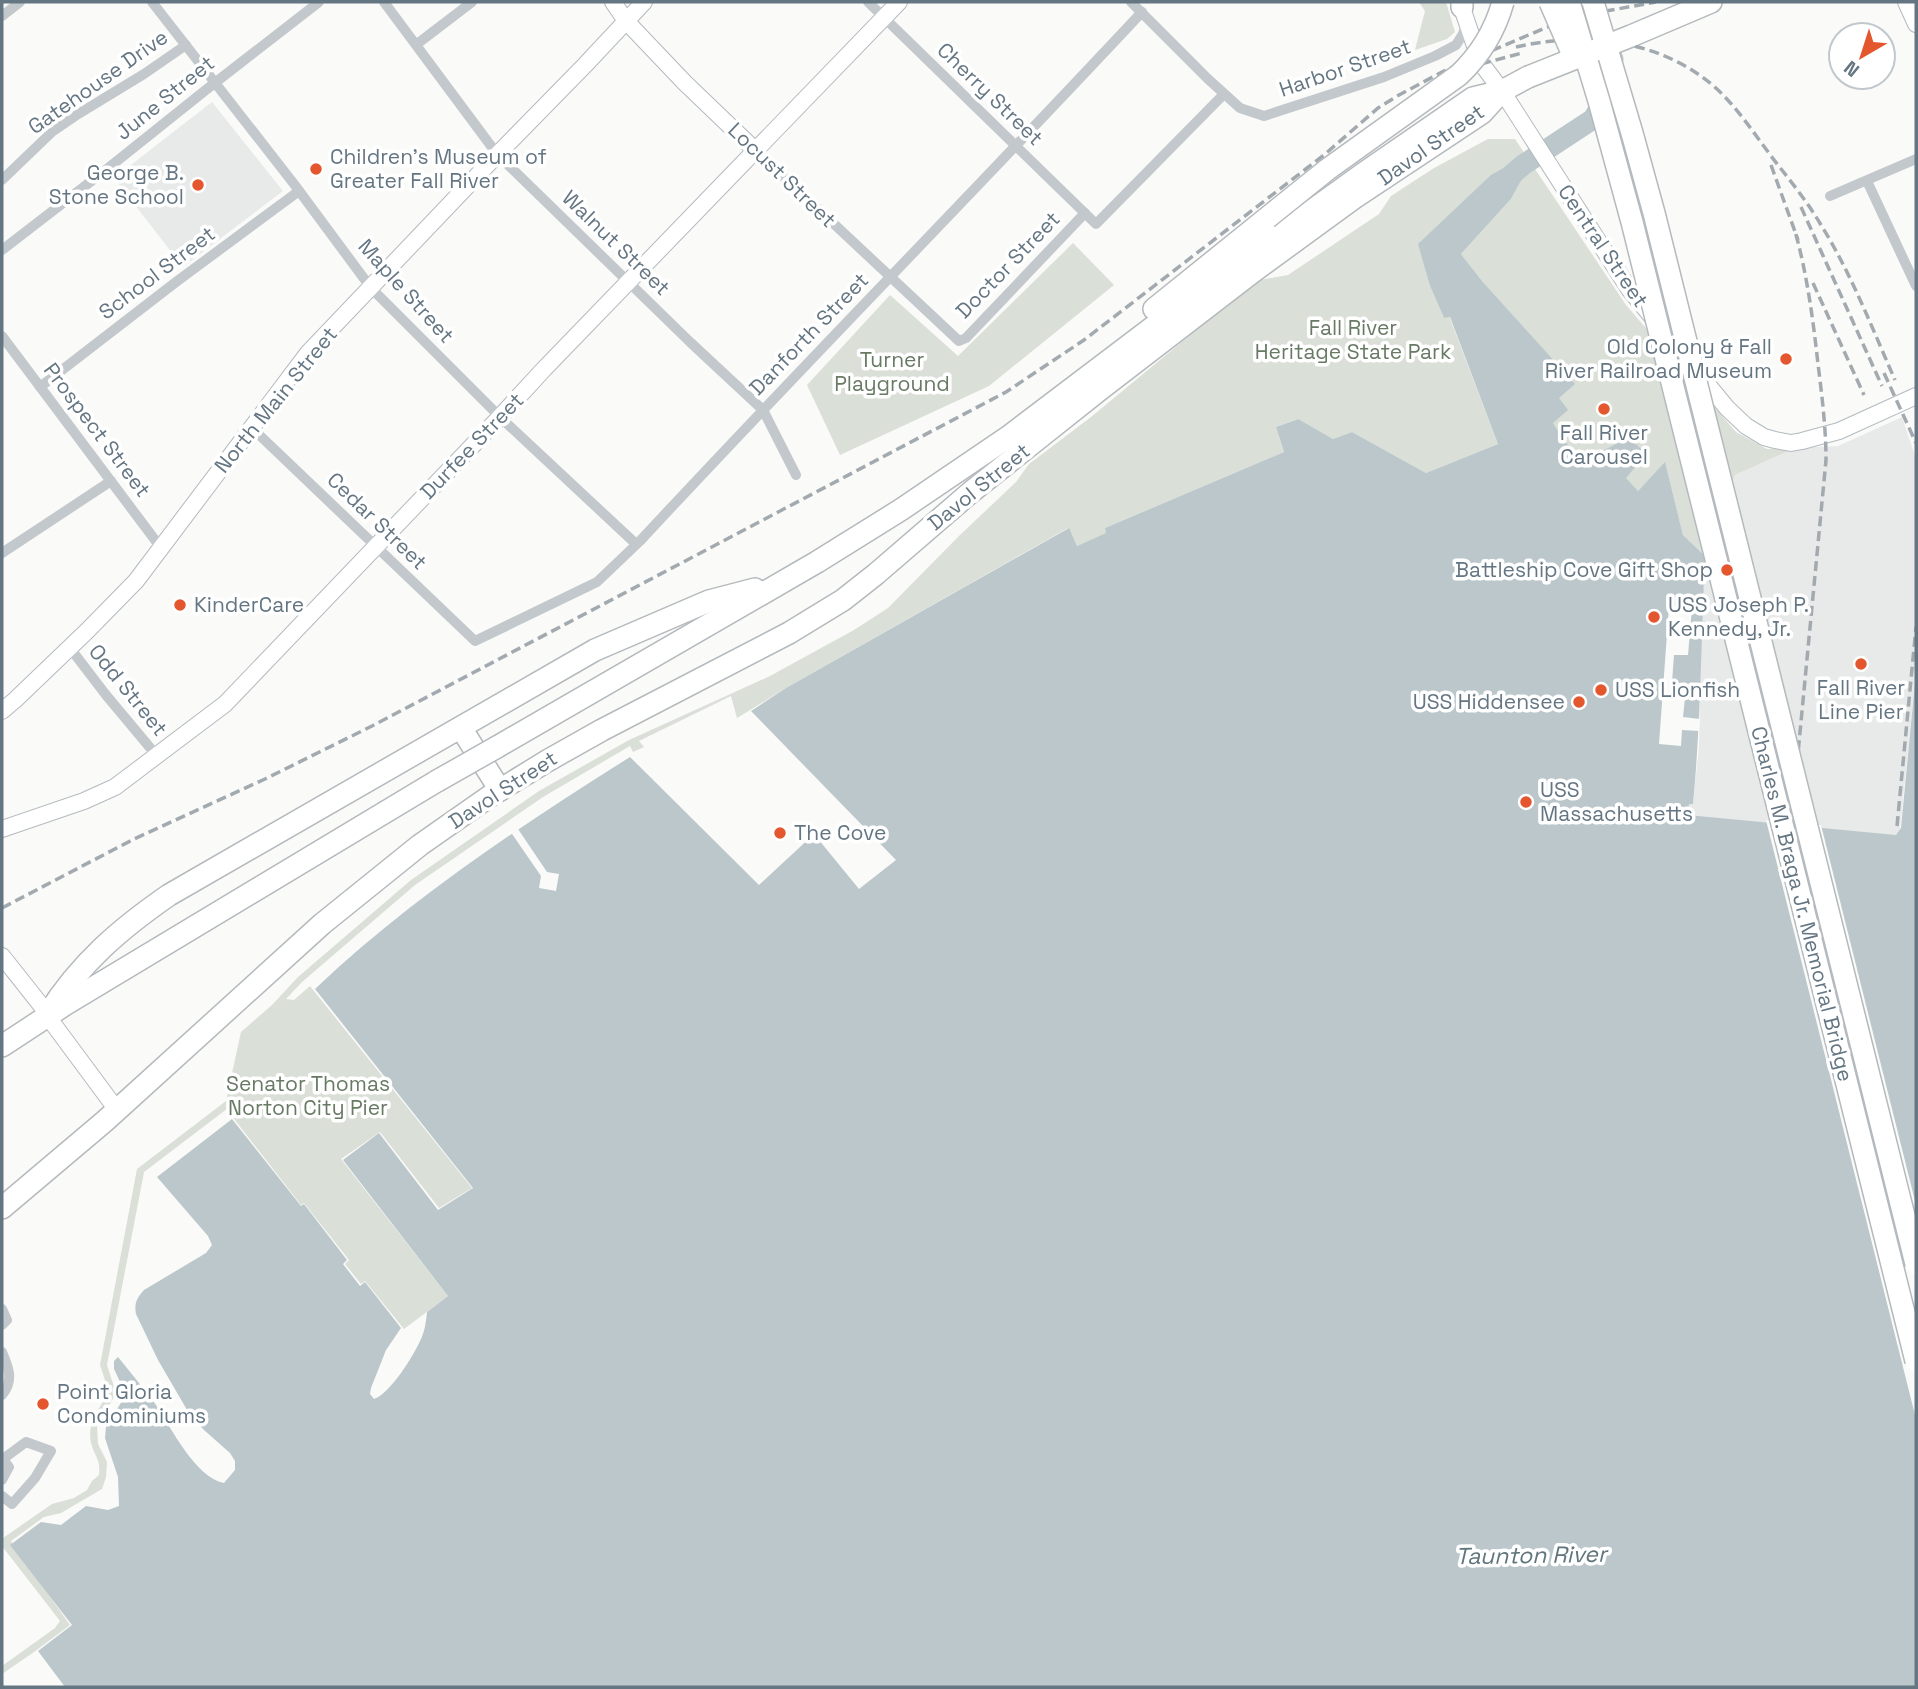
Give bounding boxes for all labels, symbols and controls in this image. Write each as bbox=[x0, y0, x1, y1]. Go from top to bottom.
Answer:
north arrow bbox=[1827, 21, 1897, 91]
street label: Gatehouse Drive bbox=[22, 23, 173, 140]
street label: Harbor Street bbox=[1275, 32, 1414, 103]
street label: Cherry Street bbox=[932, 36, 1049, 151]
street label: June Street bbox=[110, 49, 220, 146]
text: N bbox=[1839, 55, 1864, 83]
street label: Davol Street bbox=[1372, 98, 1489, 191]
street label: Locust Street bbox=[723, 116, 842, 233]
place label: Children’s Museum of Greater Fall River bbox=[330, 143, 547, 194]
place label: George B. Stone School bbox=[49, 159, 184, 210]
marker: Children’s Museum of Greater Fall River bbox=[308, 161, 324, 177]
marker: George B. Stone School bbox=[190, 177, 206, 193]
street label: Central Street bbox=[1552, 179, 1654, 312]
street label: Walnut Street bbox=[557, 184, 676, 301]
street label: Doctor Street bbox=[950, 205, 1066, 324]
street label: School Street bbox=[93, 220, 220, 325]
street label: Maple Street bbox=[353, 233, 460, 348]
street label: Danforth Street bbox=[743, 267, 874, 401]
park label: Fall River Heritage State Park bbox=[1255, 314, 1451, 365]
street label: North Main Street bbox=[208, 321, 343, 478]
place label: Old Colony & Fall River Railroad Museum bbox=[1545, 333, 1772, 384]
park label: Turner Playground bbox=[834, 346, 950, 397]
marker: Old Colony & Fall River Railroad Museum bbox=[1778, 351, 1794, 367]
street label: Prospect Street bbox=[38, 357, 157, 502]
street label: Durfee Street bbox=[414, 387, 529, 505]
marker: Fall River Carousel bbox=[1596, 401, 1612, 417]
place label: Fall River Carousel bbox=[1560, 419, 1648, 470]
street label: Davol Street bbox=[922, 437, 1035, 536]
street label: Cedar Street bbox=[322, 466, 433, 575]
place label: Battleship Cove Gift Shop bbox=[1455, 556, 1713, 583]
marker: Battleship Cove Gift Shop bbox=[1719, 562, 1735, 578]
place label: KinderCare bbox=[194, 591, 304, 618]
place label: USS Joseph P. Kennedy, Jr. bbox=[1668, 591, 1809, 642]
marker: KinderCare bbox=[172, 597, 188, 613]
marker: USS Joseph P. Kennedy, Jr. bbox=[1646, 609, 1662, 625]
street label: Odd Street bbox=[83, 638, 174, 741]
marker: Fall River Line Pier bbox=[1853, 656, 1869, 672]
place label: Fall River Line Pier bbox=[1817, 674, 1905, 725]
place label: USS Lionfish bbox=[1615, 676, 1740, 703]
marker: USS Lionfish bbox=[1593, 682, 1609, 698]
place label: USS Hiddensee bbox=[1413, 688, 1565, 715]
marker: USS Hiddensee bbox=[1571, 694, 1587, 710]
street label: Charles M. Braga Jr. Memorial Bridge bbox=[1745, 724, 1860, 1084]
street label: Davol Street bbox=[443, 744, 562, 835]
place label: USS Massachusetts bbox=[1540, 776, 1693, 827]
marker: USS Massachusetts bbox=[1518, 794, 1534, 810]
place label: The Cove bbox=[794, 819, 886, 846]
marker: The Cove bbox=[772, 825, 788, 841]
park label: Senator Thomas Norton City Pier bbox=[226, 1070, 390, 1121]
place label: Point Gloria Condominiums bbox=[57, 1378, 206, 1429]
marker: Point Gloria Condominiums bbox=[35, 1396, 51, 1412]
water label: Taunton River bbox=[1455, 1539, 1609, 1571]

